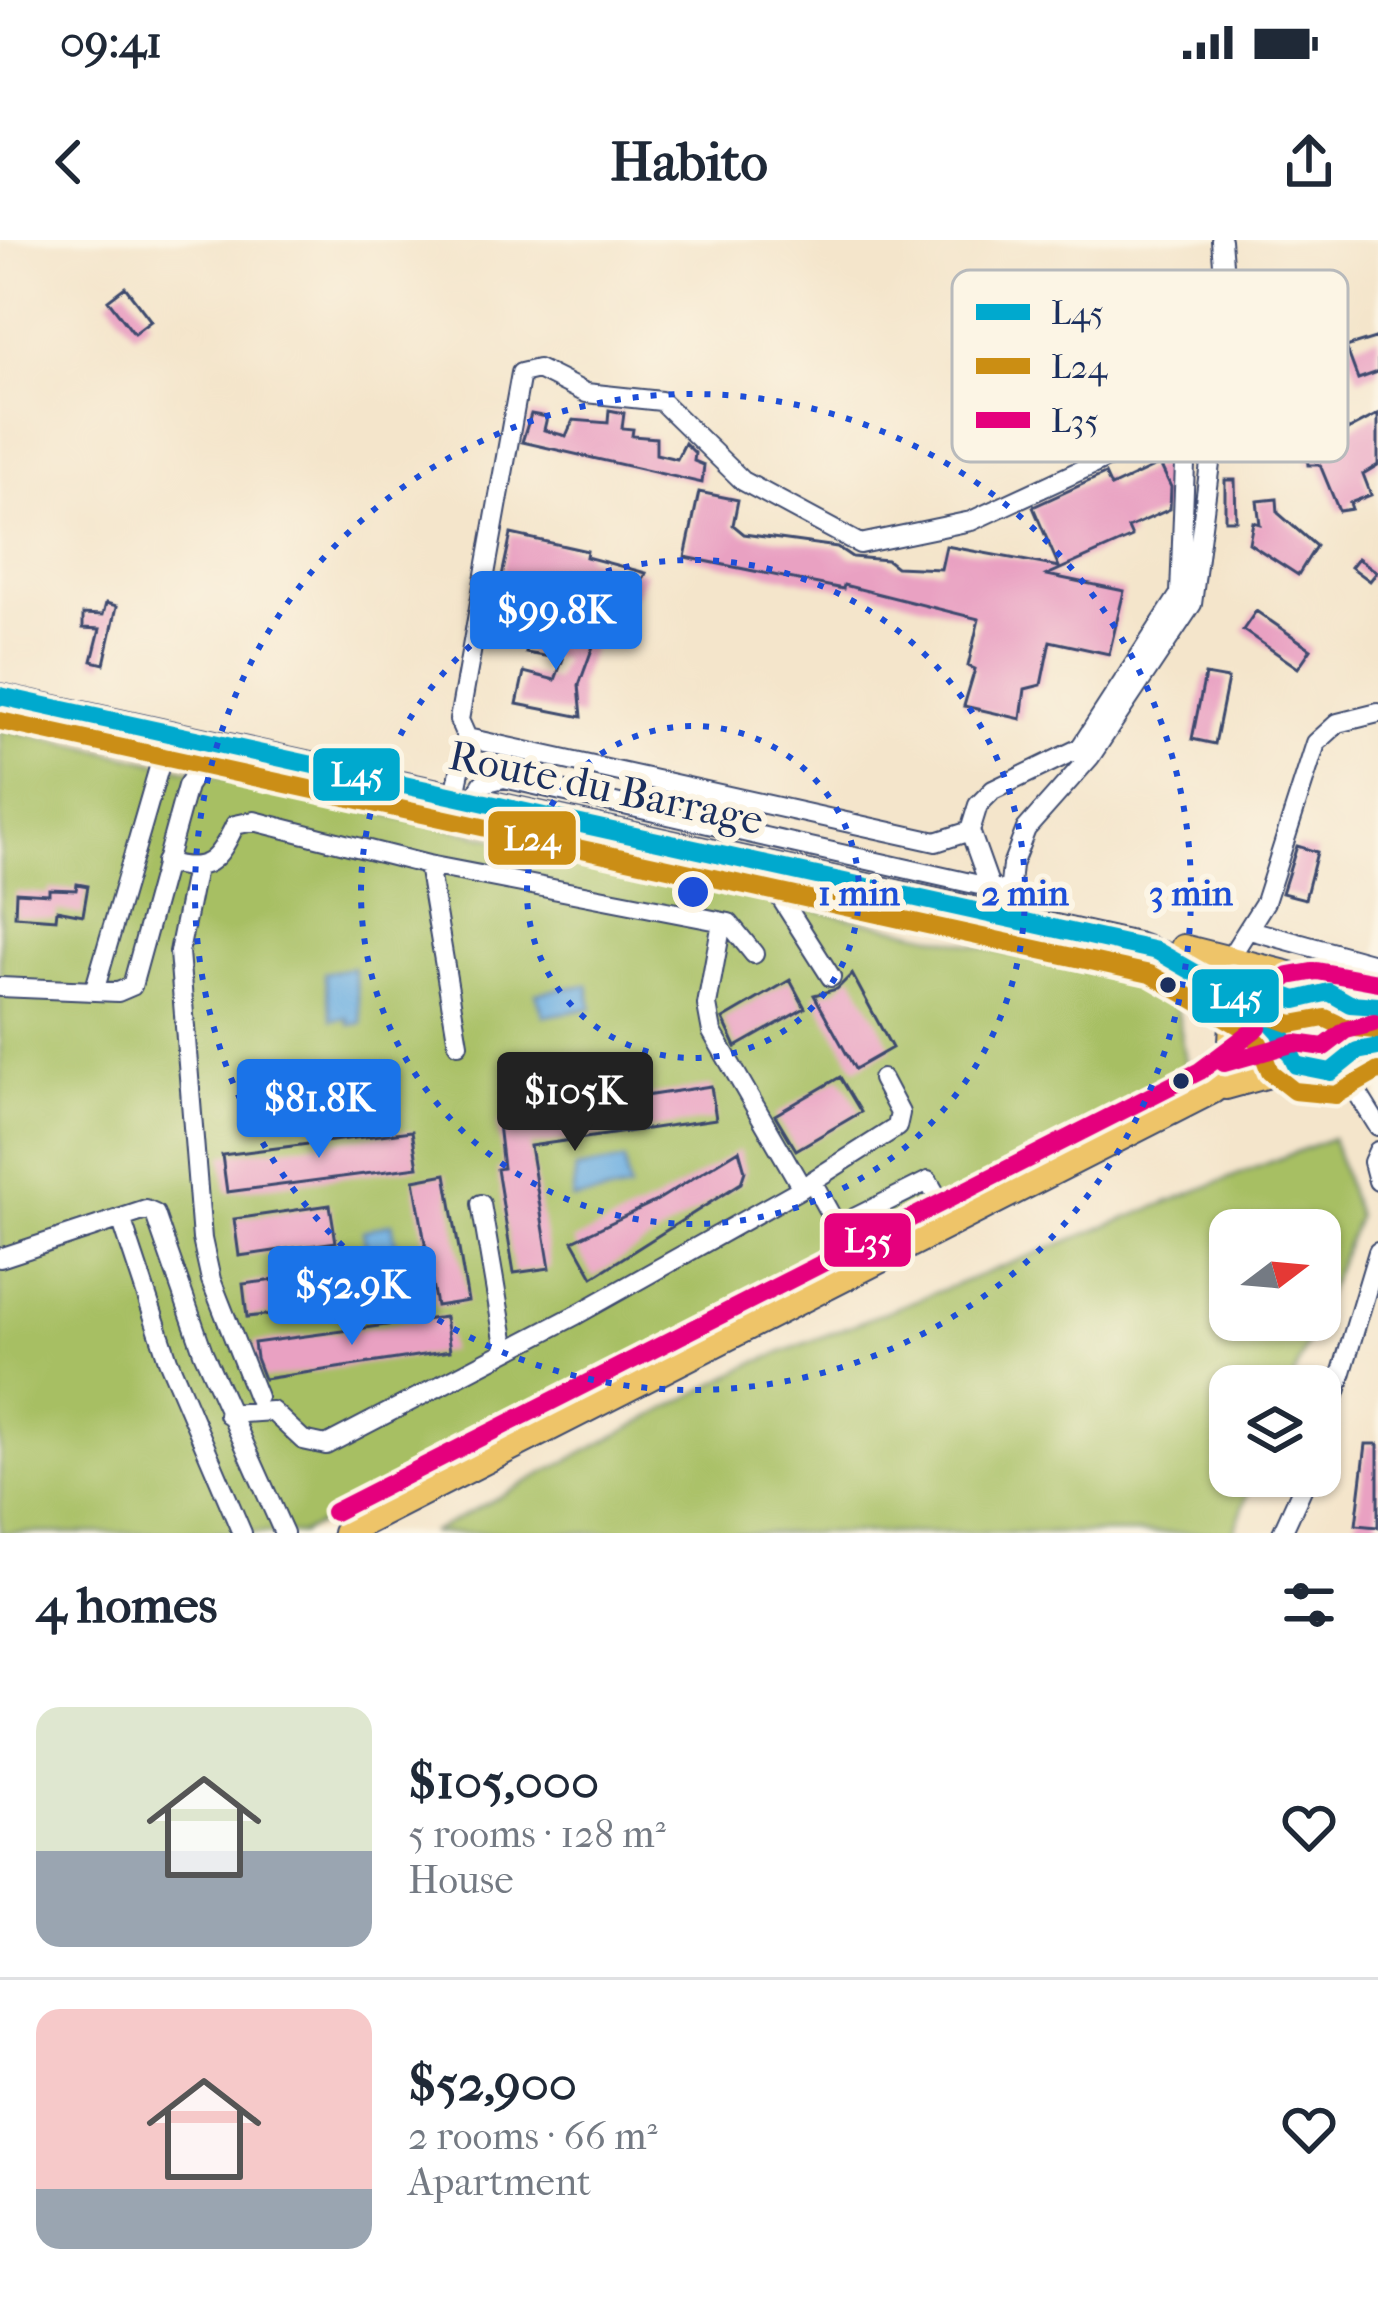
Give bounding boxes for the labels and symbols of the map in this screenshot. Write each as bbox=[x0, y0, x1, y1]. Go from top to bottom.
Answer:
legend bbox=[952, 270, 1348, 462]
text: L45 bbox=[1051, 294, 1104, 333]
text: L24 bbox=[1051, 348, 1109, 387]
text: L35 bbox=[1051, 402, 1099, 441]
pin: $99.8K bbox=[458, 571, 654, 673]
street label: Route du Barrage bbox=[444, 731, 768, 845]
line badge: L45 bbox=[311, 746, 402, 803]
text: L45 bbox=[331, 756, 383, 796]
line badge: L24 bbox=[486, 809, 578, 867]
text: L24 bbox=[504, 820, 562, 860]
centre of rings bbox=[672, 871, 714, 913]
text: 1 min bbox=[818, 872, 901, 914]
text: 2 min bbox=[981, 872, 1070, 914]
text: 3 min bbox=[1149, 872, 1234, 914]
line badge: L45 bbox=[1190, 967, 1281, 1025]
unlabelled marker bbox=[1157, 974, 1179, 996]
text: L45 bbox=[1210, 978, 1262, 1018]
pin: $105K bbox=[491, 1052, 659, 1154]
pin: $81.8K bbox=[221, 1059, 417, 1161]
unlabelled marker bbox=[1170, 1070, 1192, 1092]
north arrow bbox=[1209, 1209, 1341, 1341]
line badge: L35 bbox=[822, 1211, 913, 1269]
text: L35 bbox=[844, 1222, 892, 1261]
pin: $52.9K bbox=[254, 1246, 450, 1348]

